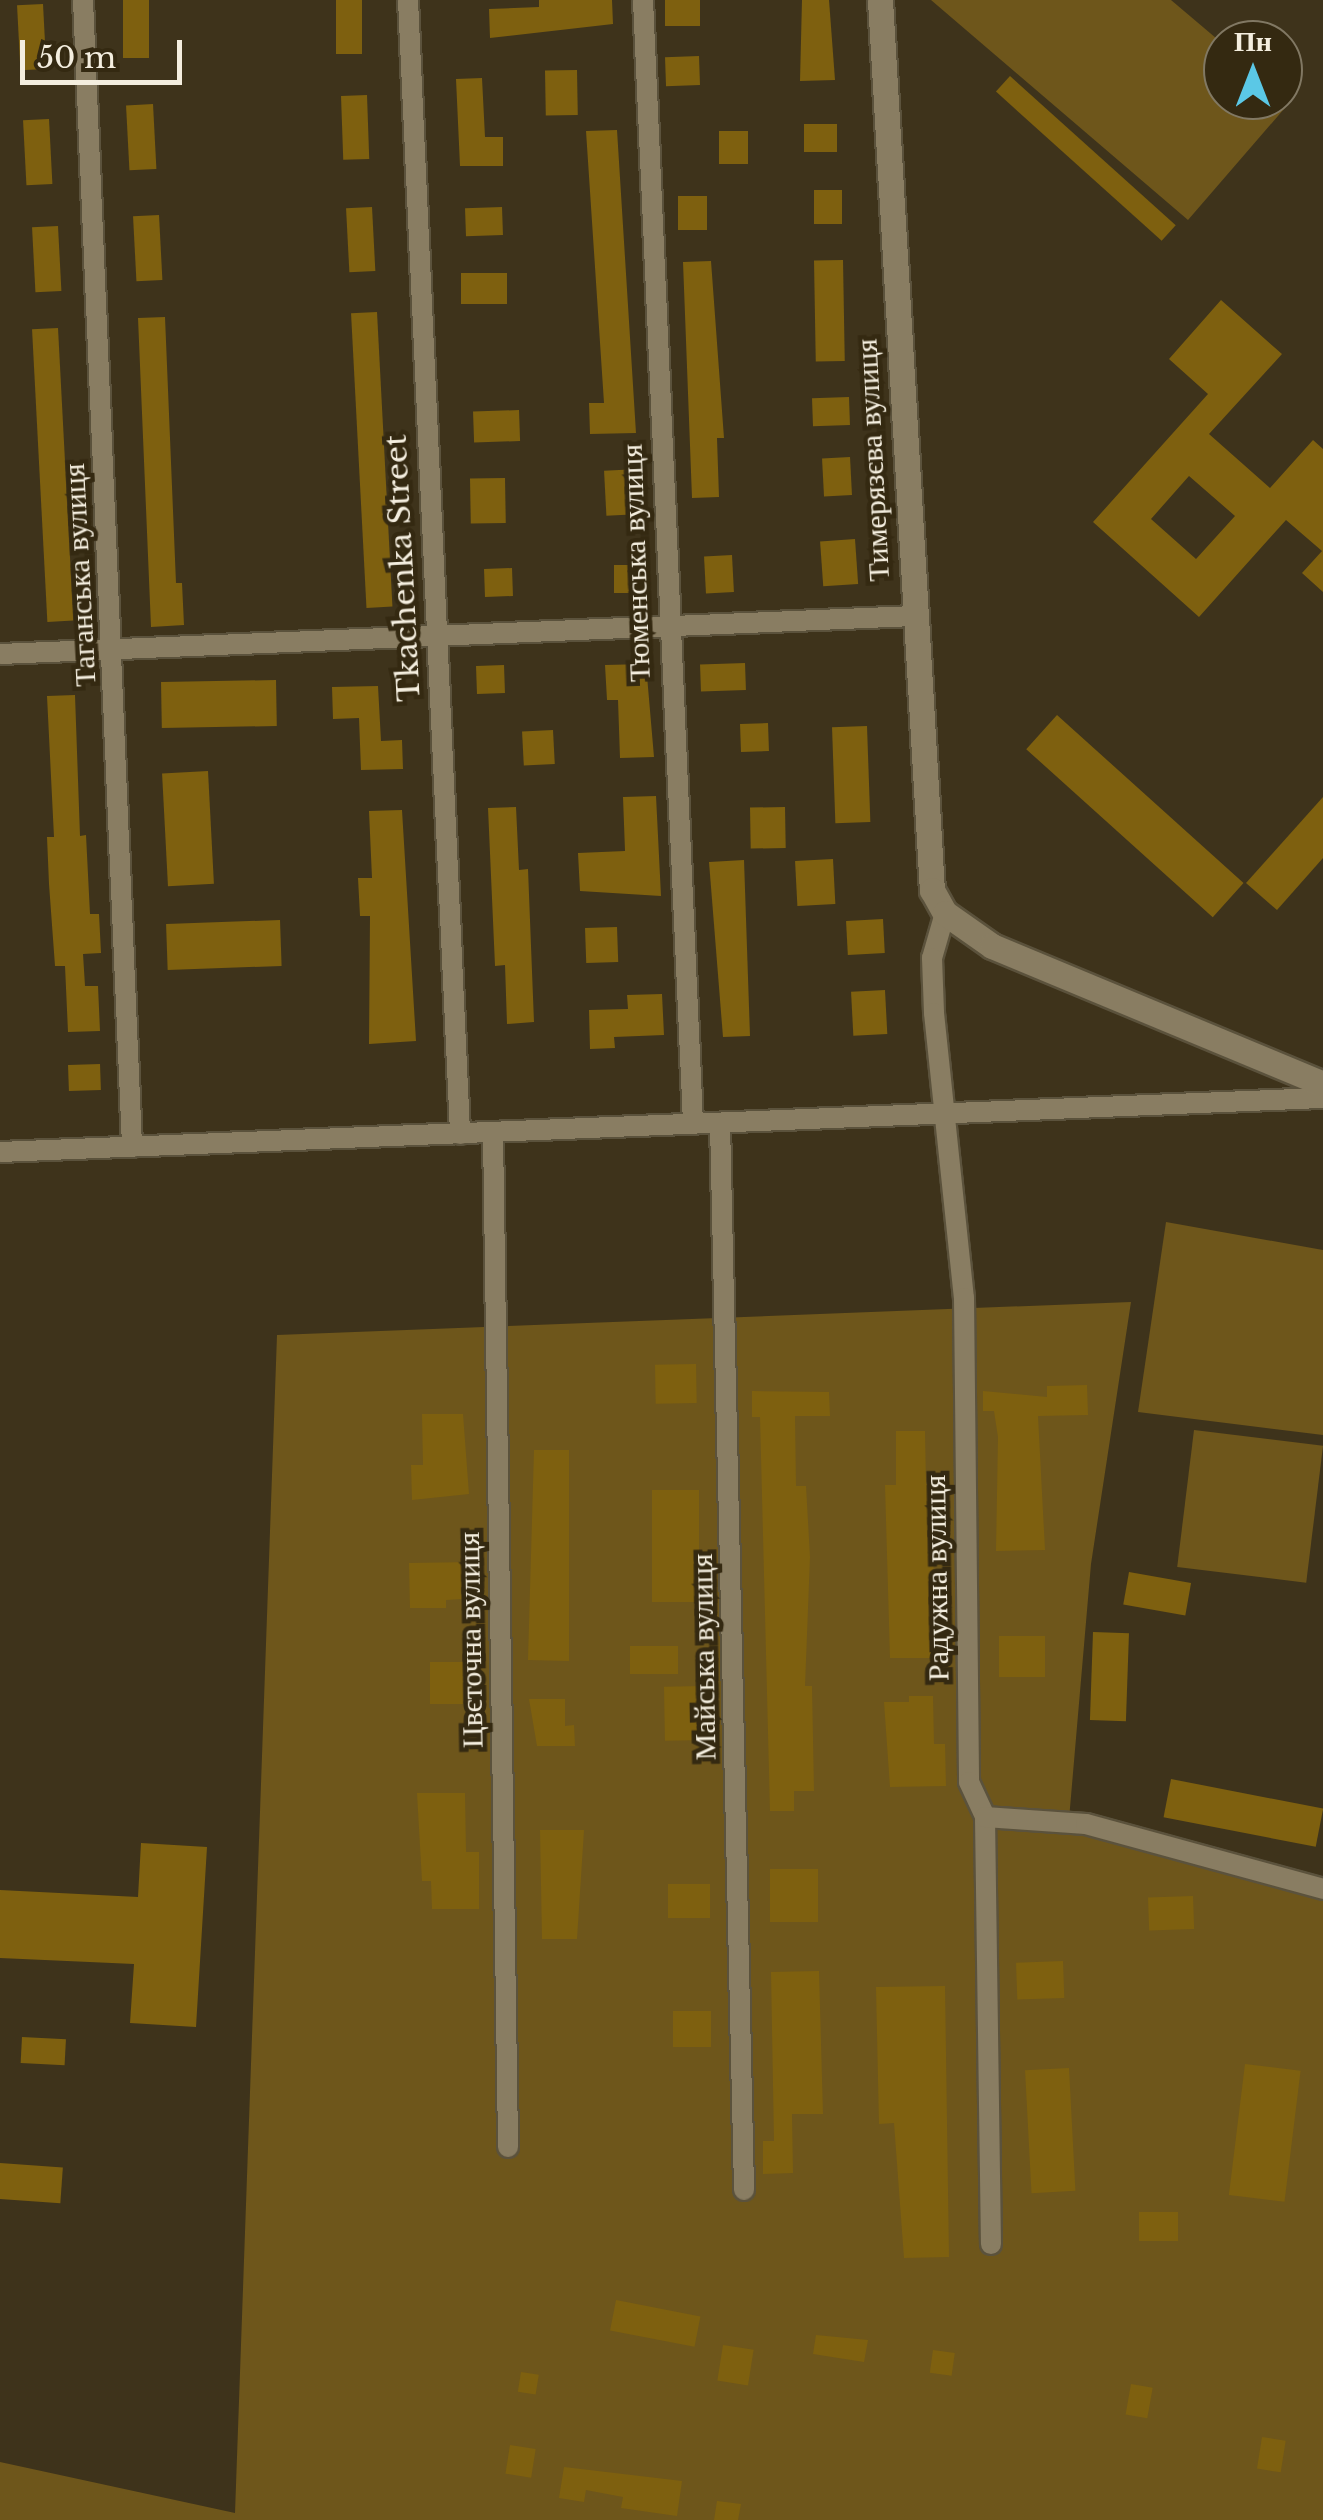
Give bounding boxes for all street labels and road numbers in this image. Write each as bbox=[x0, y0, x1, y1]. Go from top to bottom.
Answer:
street label: Тимерязєва вулиця bbox=[849, 338, 897, 582]
street label: Tkachenka Street bbox=[378, 433, 428, 703]
street label: Тюменська вулиця bbox=[614, 443, 658, 683]
street label: Таганська вулиця bbox=[56, 463, 104, 687]
street label: Радужна вулиця bbox=[917, 1475, 957, 1681]
street label: Цвєточна вулиця bbox=[451, 1531, 491, 1749]
street label: Майська вулиця bbox=[684, 1553, 724, 1761]

